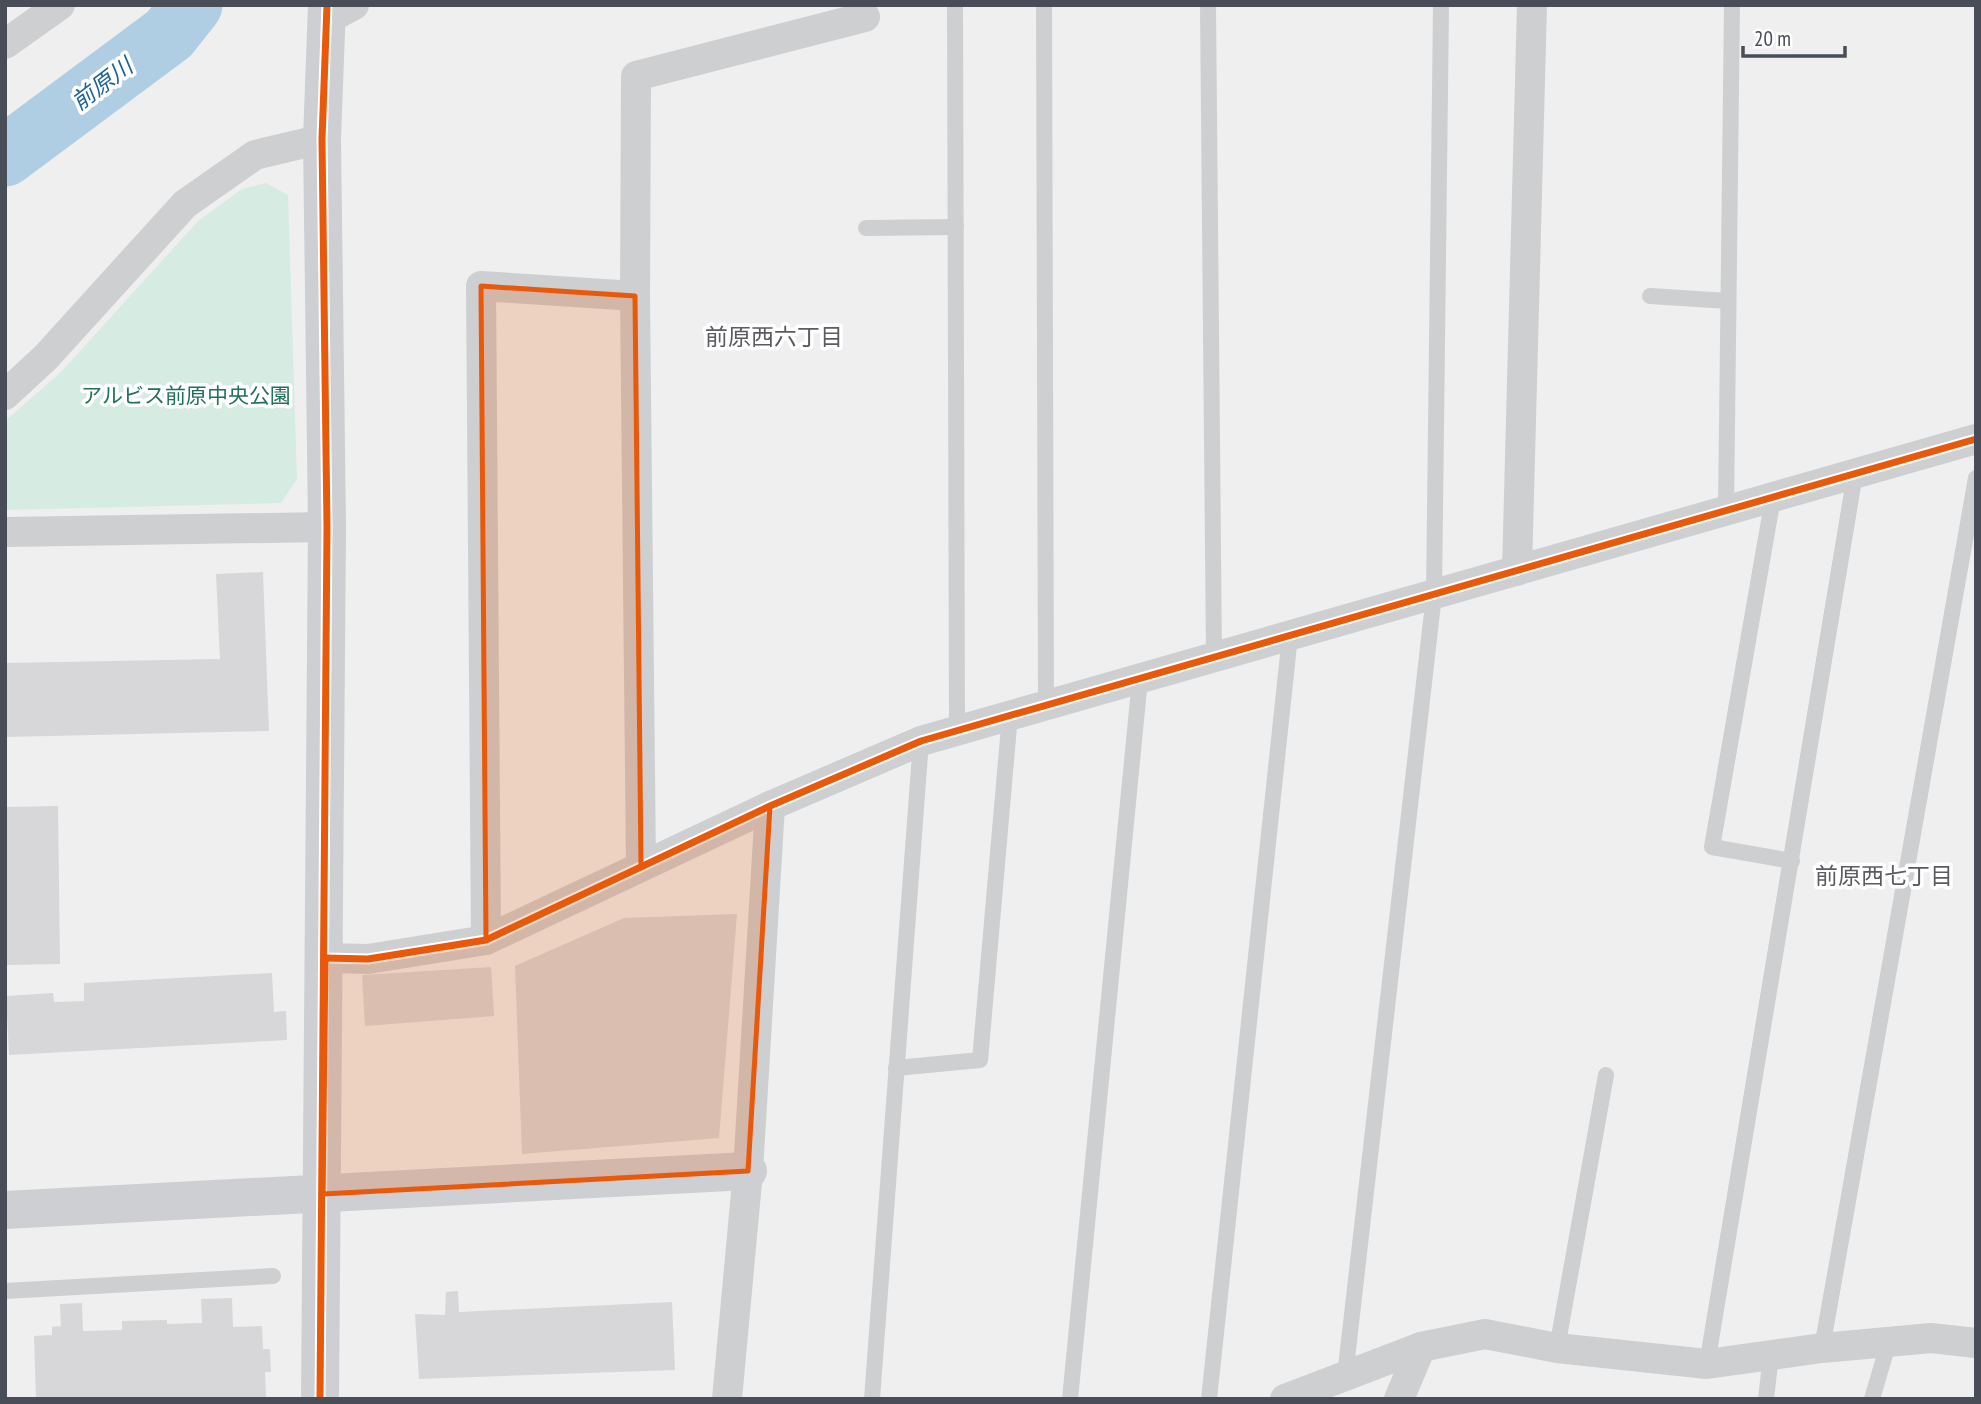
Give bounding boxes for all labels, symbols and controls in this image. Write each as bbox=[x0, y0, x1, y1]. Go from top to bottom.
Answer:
scale bar bbox=[1743, 14, 1844, 58]
text: 20 m bbox=[1754, 25, 1791, 52]
water label: 前原川 bbox=[65, 49, 140, 116]
district label: 前原西六丁目 bbox=[705, 322, 843, 351]
park label: アルビス前原中央公園 bbox=[81, 382, 291, 409]
district label: 前原西七丁目 bbox=[1815, 861, 1953, 890]

